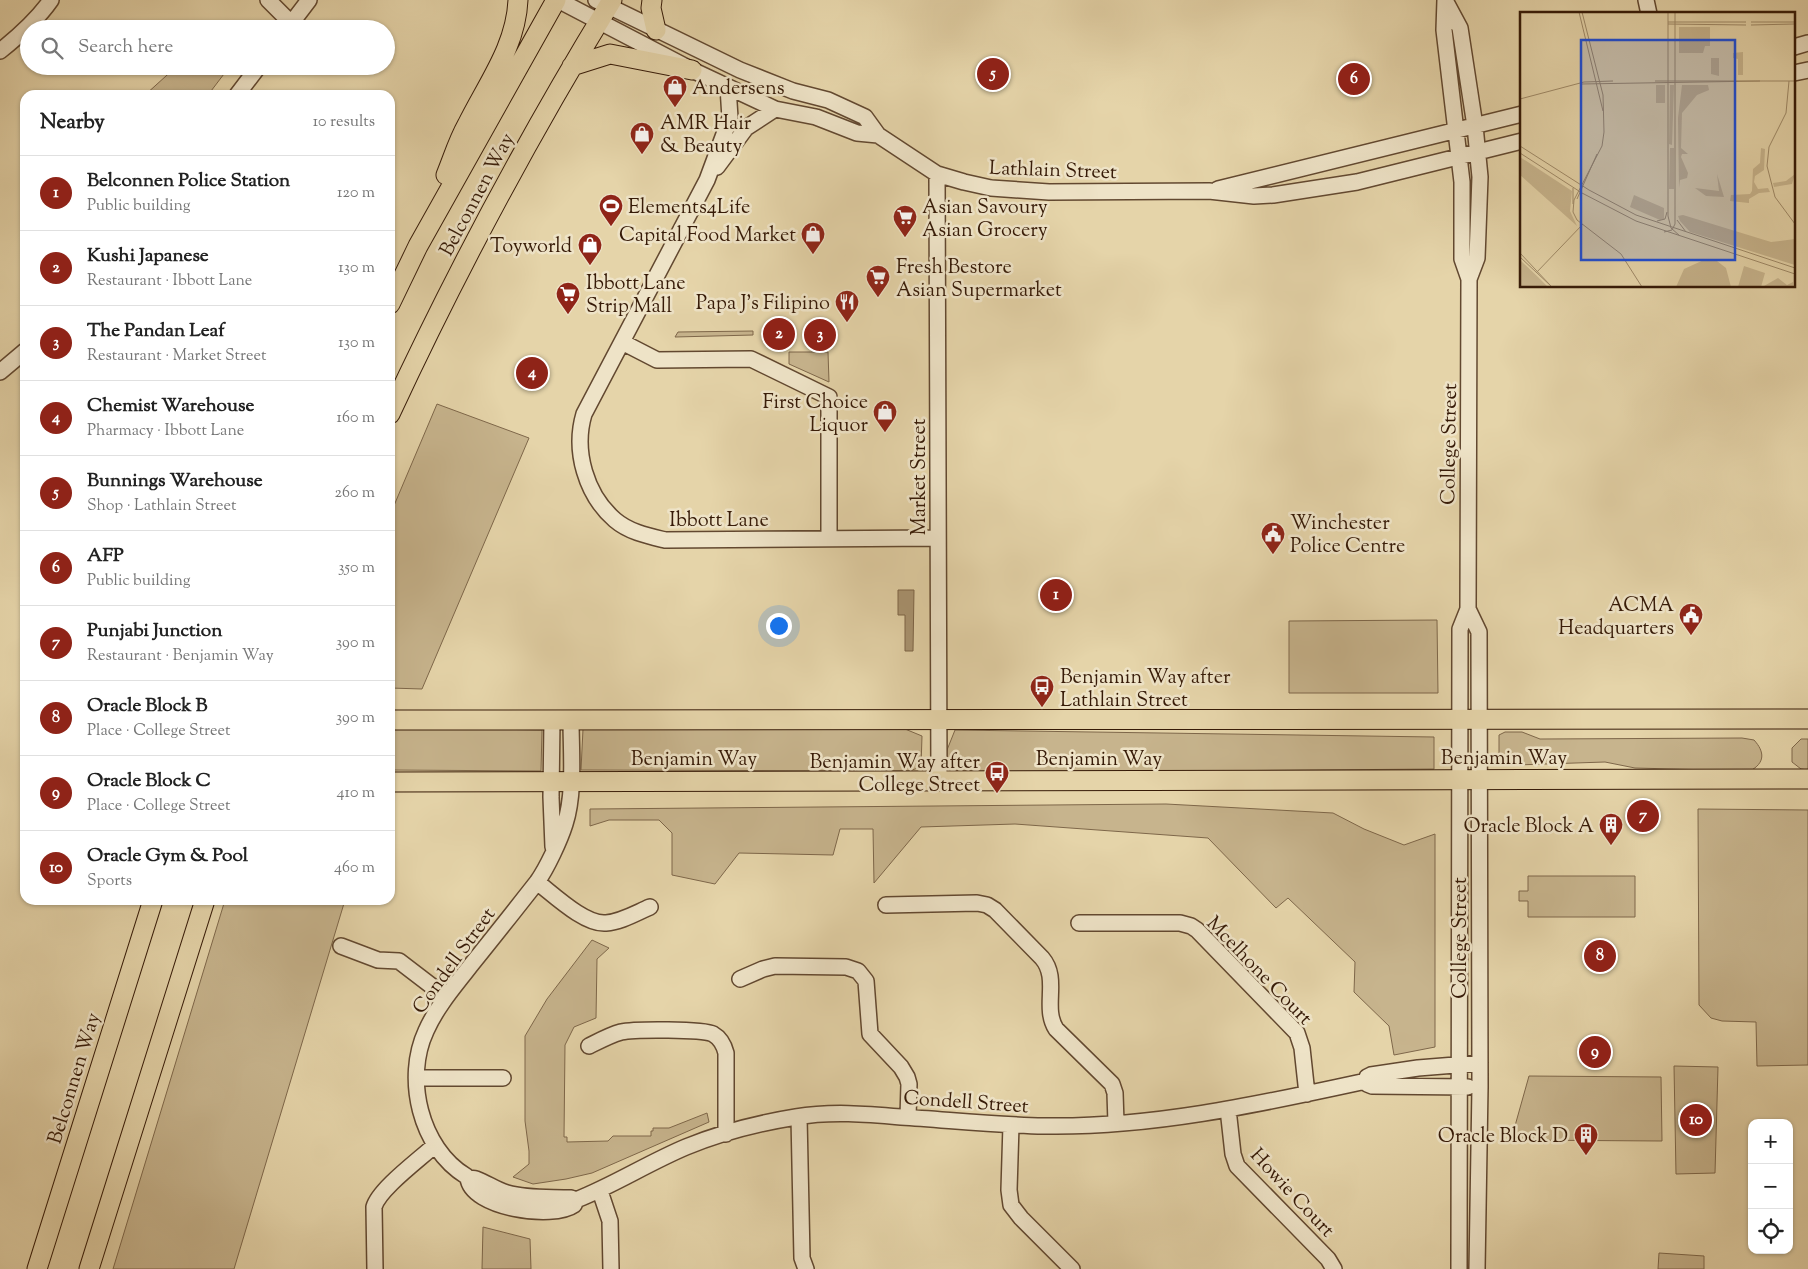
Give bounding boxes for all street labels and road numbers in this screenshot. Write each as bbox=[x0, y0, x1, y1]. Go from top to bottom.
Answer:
street label: Belconnen Way bbox=[433, 128, 523, 262]
street label: Lathlain Street bbox=[989, 155, 1117, 188]
street label: College Street bbox=[1435, 383, 1466, 505]
street label: Market Street bbox=[906, 418, 935, 536]
street label: Ibbott Lane bbox=[669, 507, 769, 536]
street label: Benjamin Way bbox=[1441, 745, 1567, 774]
street label: Benjamin Way bbox=[631, 746, 757, 775]
street label: Benjamin Way bbox=[1036, 746, 1162, 775]
street label: College Street bbox=[1447, 877, 1476, 999]
street label: Condell Street bbox=[406, 902, 504, 1021]
street label: Mcelhone Court bbox=[1198, 911, 1318, 1033]
street label: Belconnen Way bbox=[42, 1009, 109, 1148]
street label: Condell Street bbox=[902, 1085, 1030, 1122]
street label: Howie Court bbox=[1242, 1143, 1340, 1245]

